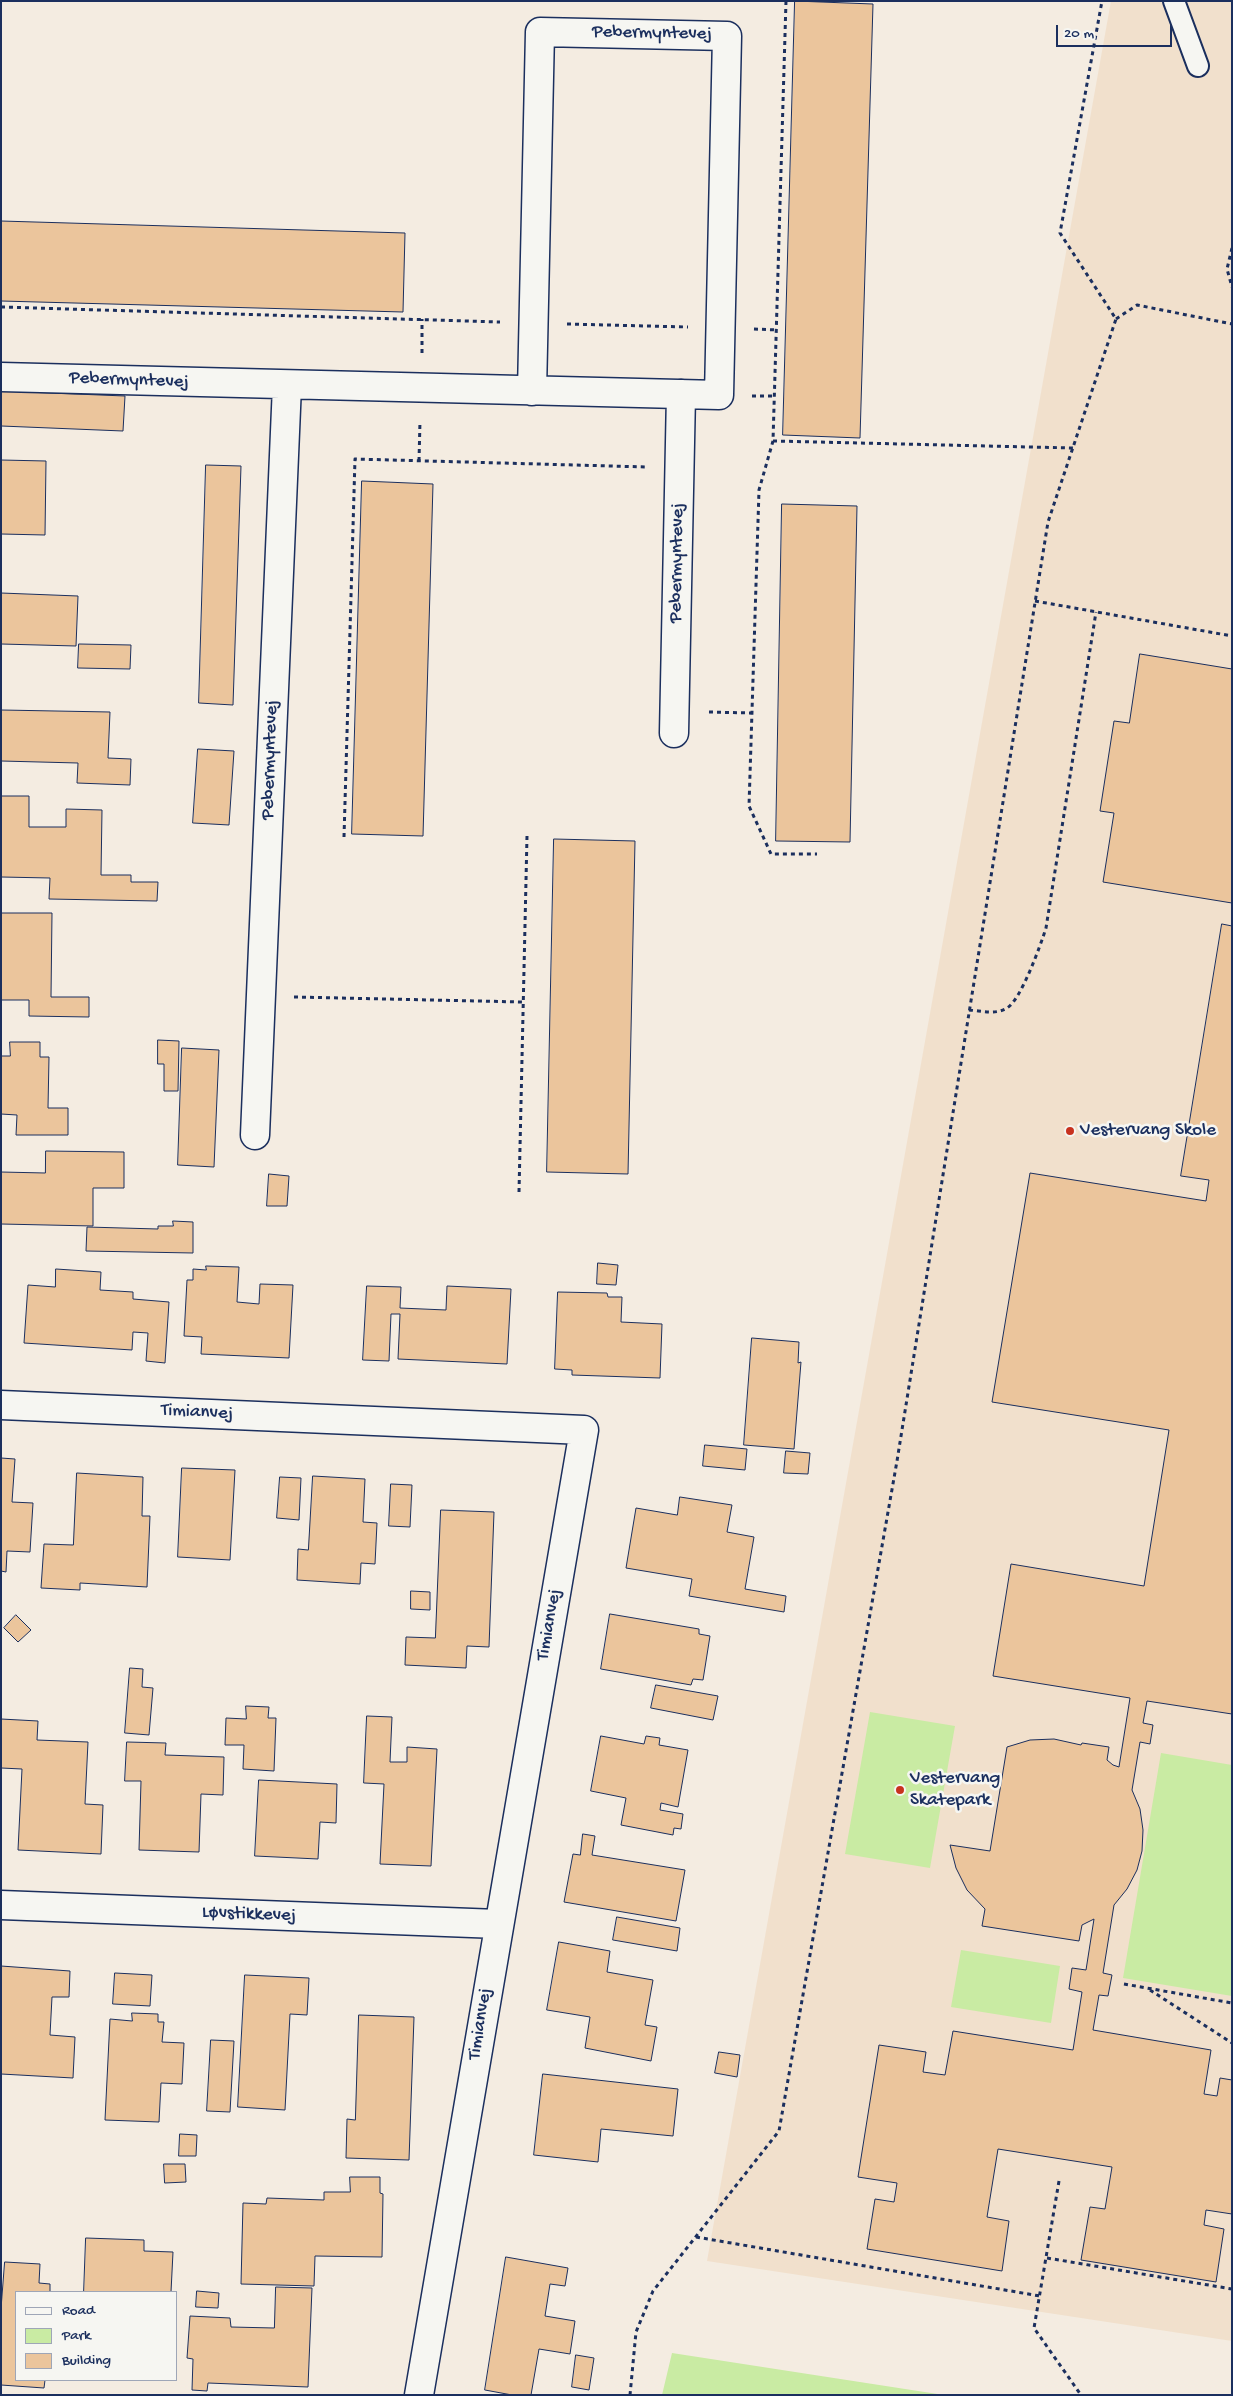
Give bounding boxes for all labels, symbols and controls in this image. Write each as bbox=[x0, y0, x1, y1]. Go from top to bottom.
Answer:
scale bar bbox=[1058, 15, 1174, 47]
street label: Pebermyntevej bbox=[592, 22, 712, 46]
text: 20 m bbox=[1064, 25, 1094, 43]
street label: Pebermyntevej bbox=[69, 368, 189, 394]
street label: Pebermyntevej bbox=[666, 503, 690, 623]
street label: Pebermyntevej bbox=[258, 700, 284, 820]
place label: Vestervang Skole bbox=[1080, 1120, 1216, 1142]
marker: Vestervang Skole bbox=[1064, 1125, 1076, 1137]
street label: Timianvej bbox=[160, 1400, 234, 1426]
street label: Timianvej bbox=[532, 1587, 568, 1663]
place label: Vestervang Skatepark bbox=[910, 1768, 1000, 1812]
marker: Vestervang Skatepark bbox=[894, 1784, 906, 1796]
street label: Løvstikkevej bbox=[201, 1902, 297, 1928]
street label: Timianvej bbox=[464, 1986, 498, 2062]
legend bbox=[15, 2291, 178, 2381]
text: Road bbox=[62, 2302, 95, 2320]
text: Park bbox=[62, 2327, 91, 2345]
text: Building bbox=[62, 2352, 111, 2370]

